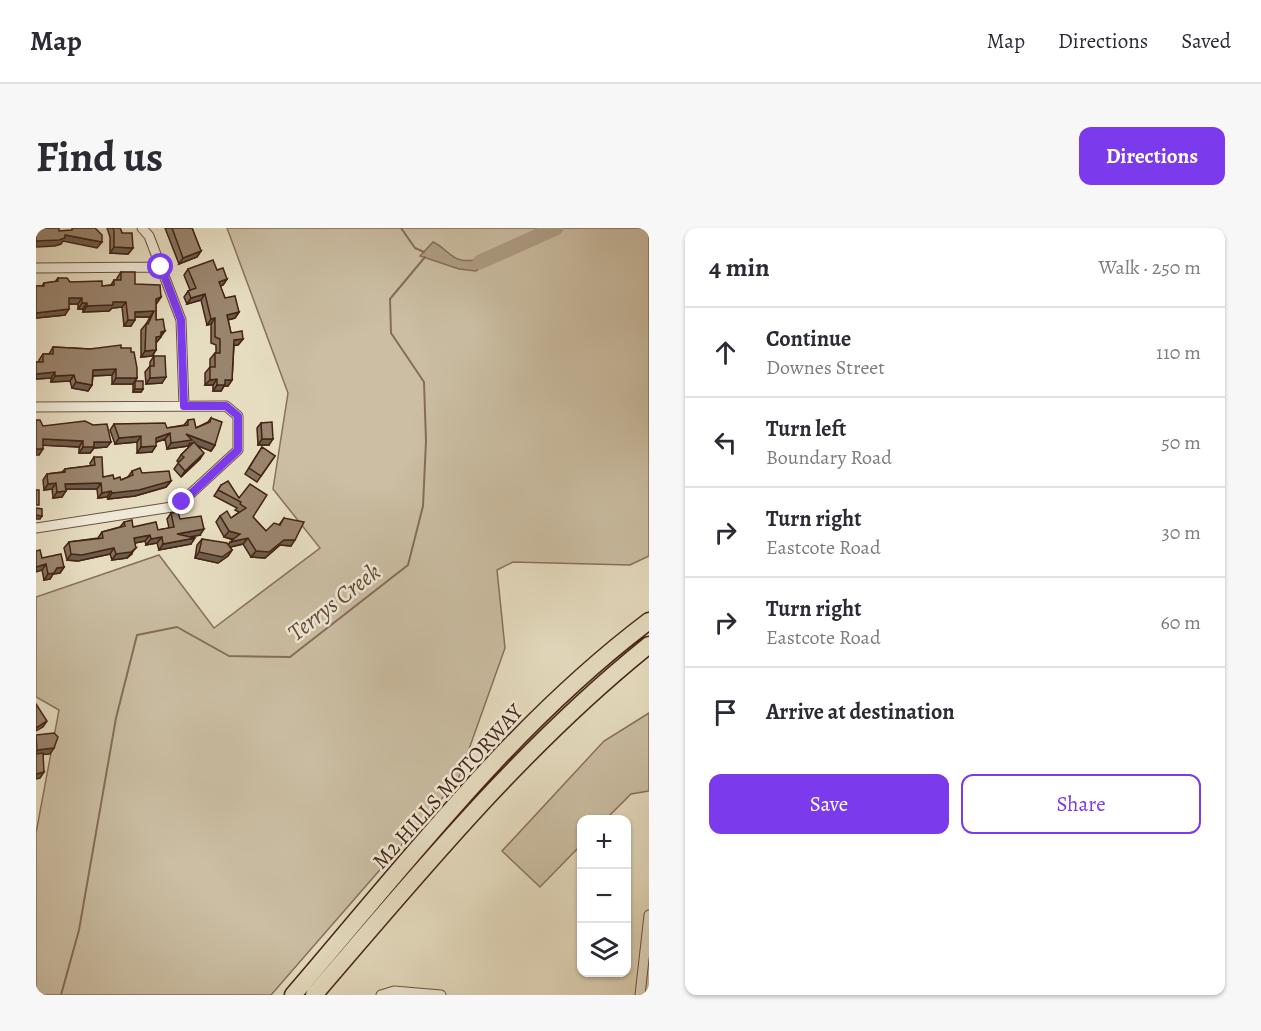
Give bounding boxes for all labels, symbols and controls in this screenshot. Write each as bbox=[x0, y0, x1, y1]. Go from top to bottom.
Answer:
text: Map bbox=[30, 22, 82, 60]
text: Map bbox=[987, 27, 1025, 55]
text: Directions bbox=[1058, 27, 1148, 55]
text: Saved bbox=[1181, 27, 1231, 55]
button: Directions bbox=[1079, 127, 1225, 185]
text: Find us bbox=[36, 128, 163, 185]
text: 4 min bbox=[709, 250, 770, 285]
route start bbox=[147, 253, 173, 279]
text: Walk · 250 m bbox=[1099, 254, 1201, 281]
text: Continue bbox=[766, 324, 851, 354]
icon: ahead bbox=[709, 336, 742, 369]
text: 110 m bbox=[1156, 339, 1201, 366]
text: Downes Street bbox=[766, 354, 885, 381]
text: Turn left bbox=[766, 414, 846, 444]
icon: left bbox=[709, 426, 742, 459]
text: 50 m bbox=[1161, 429, 1201, 456]
text: Boundary Road bbox=[766, 444, 892, 471]
route end bbox=[168, 488, 194, 514]
text: Turn right bbox=[766, 504, 862, 534]
icon: right bbox=[709, 516, 742, 549]
text: 30 m bbox=[1161, 519, 1201, 546]
text: Eastcote Road bbox=[766, 534, 881, 561]
water label: Terrys Creek bbox=[281, 556, 387, 648]
text: Turn right bbox=[766, 594, 862, 624]
icon: right bbox=[709, 606, 742, 639]
text: 60 m bbox=[1161, 609, 1201, 636]
text: Eastcote Road bbox=[766, 624, 881, 651]
icon: arrive bbox=[709, 696, 742, 729]
street label: M2 HILLS MOTORWAY bbox=[366, 697, 531, 876]
text: Arrive at destination bbox=[766, 697, 955, 727]
button: Save bbox=[709, 774, 949, 834]
button: Share bbox=[961, 774, 1201, 834]
map controls bbox=[577, 815, 631, 977]
button: + bbox=[577, 815, 631, 869]
button: − bbox=[577, 869, 631, 923]
button: layers bbox=[577, 923, 631, 977]

